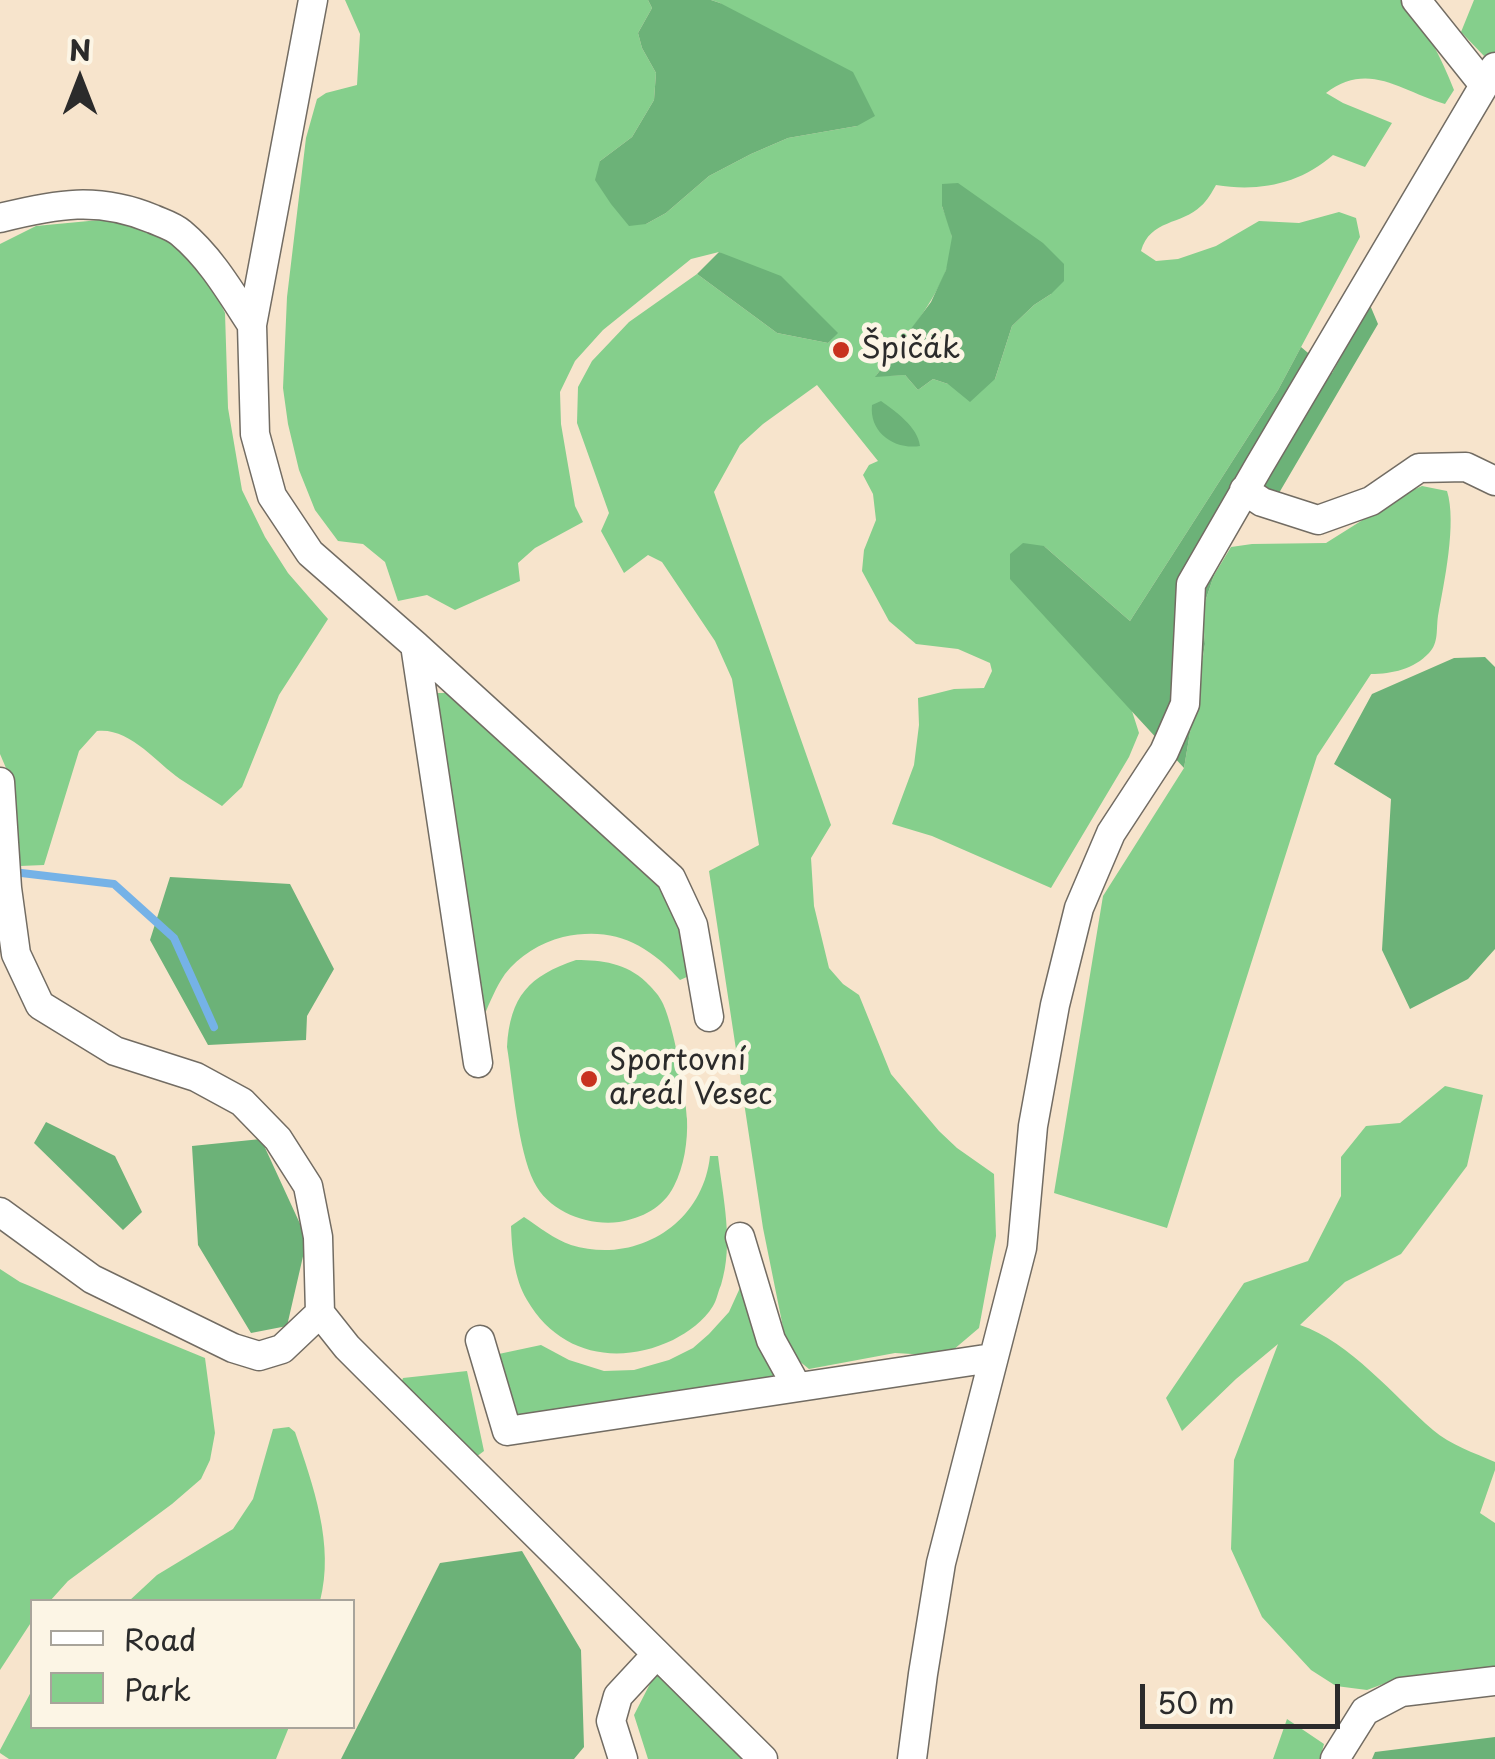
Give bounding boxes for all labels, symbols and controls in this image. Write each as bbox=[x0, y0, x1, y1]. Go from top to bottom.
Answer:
text: N bbox=[69, 28, 91, 71]
north arrow bbox=[30, 30, 130, 130]
place label: Špičák bbox=[861, 332, 960, 368]
marker: Špičák bbox=[830, 339, 852, 361]
place label: Sportovní areál Vesec bbox=[609, 1044, 773, 1114]
marker: Sportovní areál Vesec bbox=[578, 1068, 600, 1090]
legend bbox=[30, 1599, 355, 1729]
text: Road bbox=[124, 1616, 197, 1661]
scale bar bbox=[1145, 1664, 1345, 1726]
text: Park bbox=[124, 1666, 191, 1711]
text: 50 m bbox=[1157, 1679, 1235, 1724]

